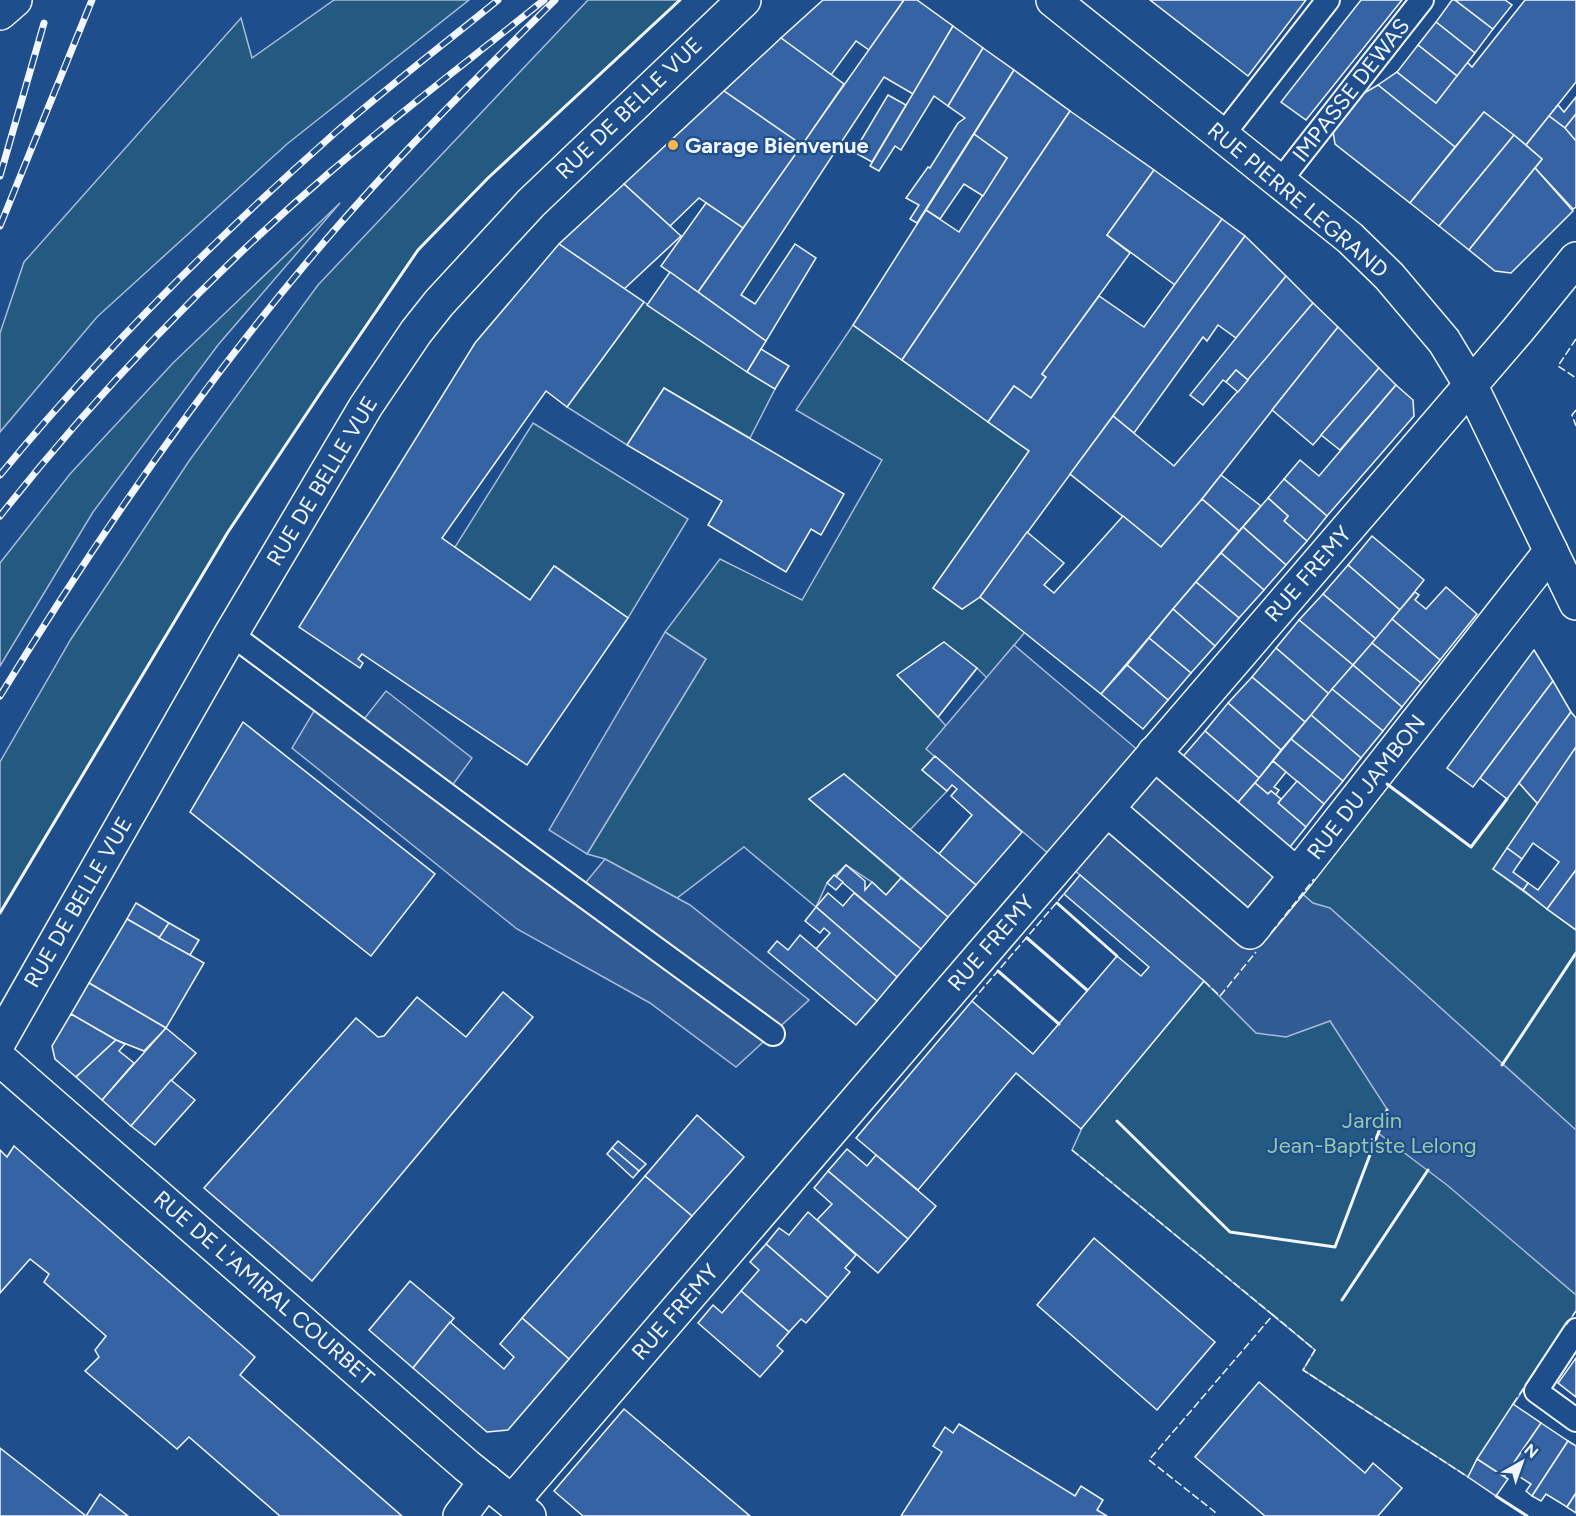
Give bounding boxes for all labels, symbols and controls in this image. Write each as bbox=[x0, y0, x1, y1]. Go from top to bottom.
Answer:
street label: IMPASSE DEWAS bbox=[1287, 13, 1415, 167]
street label: RUE DE BELLE VUE bbox=[550, 31, 708, 185]
street label: RUE PIERRE LEGRAND bbox=[1202, 117, 1394, 283]
place label: Garage Bienvenue bbox=[685, 132, 869, 159]
marker: Garage Bienvenue bbox=[666, 138, 680, 152]
street label: RUE DE BELLE VUE bbox=[261, 391, 383, 571]
street label: RUE FREMY bbox=[1259, 520, 1357, 628]
street label: RUE DU JAMBON bbox=[1301, 709, 1431, 865]
street label: RUE DE BELLE VUE bbox=[18, 812, 138, 992]
street label: RUE FREMY bbox=[942, 889, 1040, 997]
park label: Jardin Jean-Baptiste Lelong bbox=[1267, 1107, 1477, 1159]
street label: RUE DE L'AMIRAL COURBET bbox=[148, 1185, 380, 1391]
street label: RUE FREMY bbox=[626, 1258, 724, 1366]
north arrow bbox=[1492, 1432, 1552, 1492]
text: N bbox=[1520, 1440, 1542, 1462]

